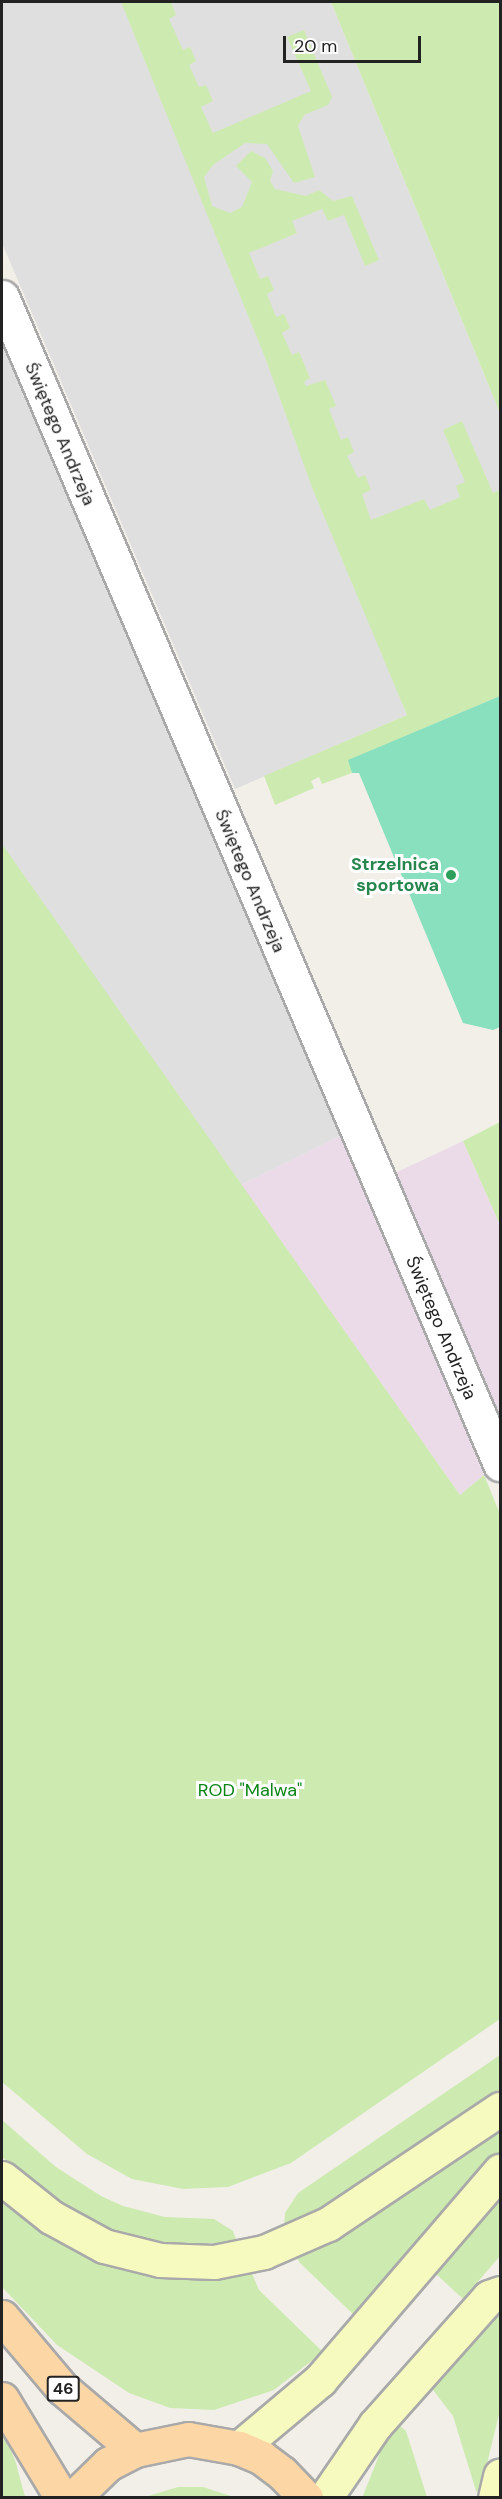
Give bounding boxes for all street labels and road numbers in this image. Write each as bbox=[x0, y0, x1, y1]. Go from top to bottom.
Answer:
street label: Świętego Andrzeja bbox=[20, 359, 100, 509]
street label: Świętego Andrzeja bbox=[210, 806, 290, 956]
street label: Świętego Andrzeja bbox=[401, 1253, 481, 1403]
road number: 46 bbox=[46, 2376, 80, 2402]

